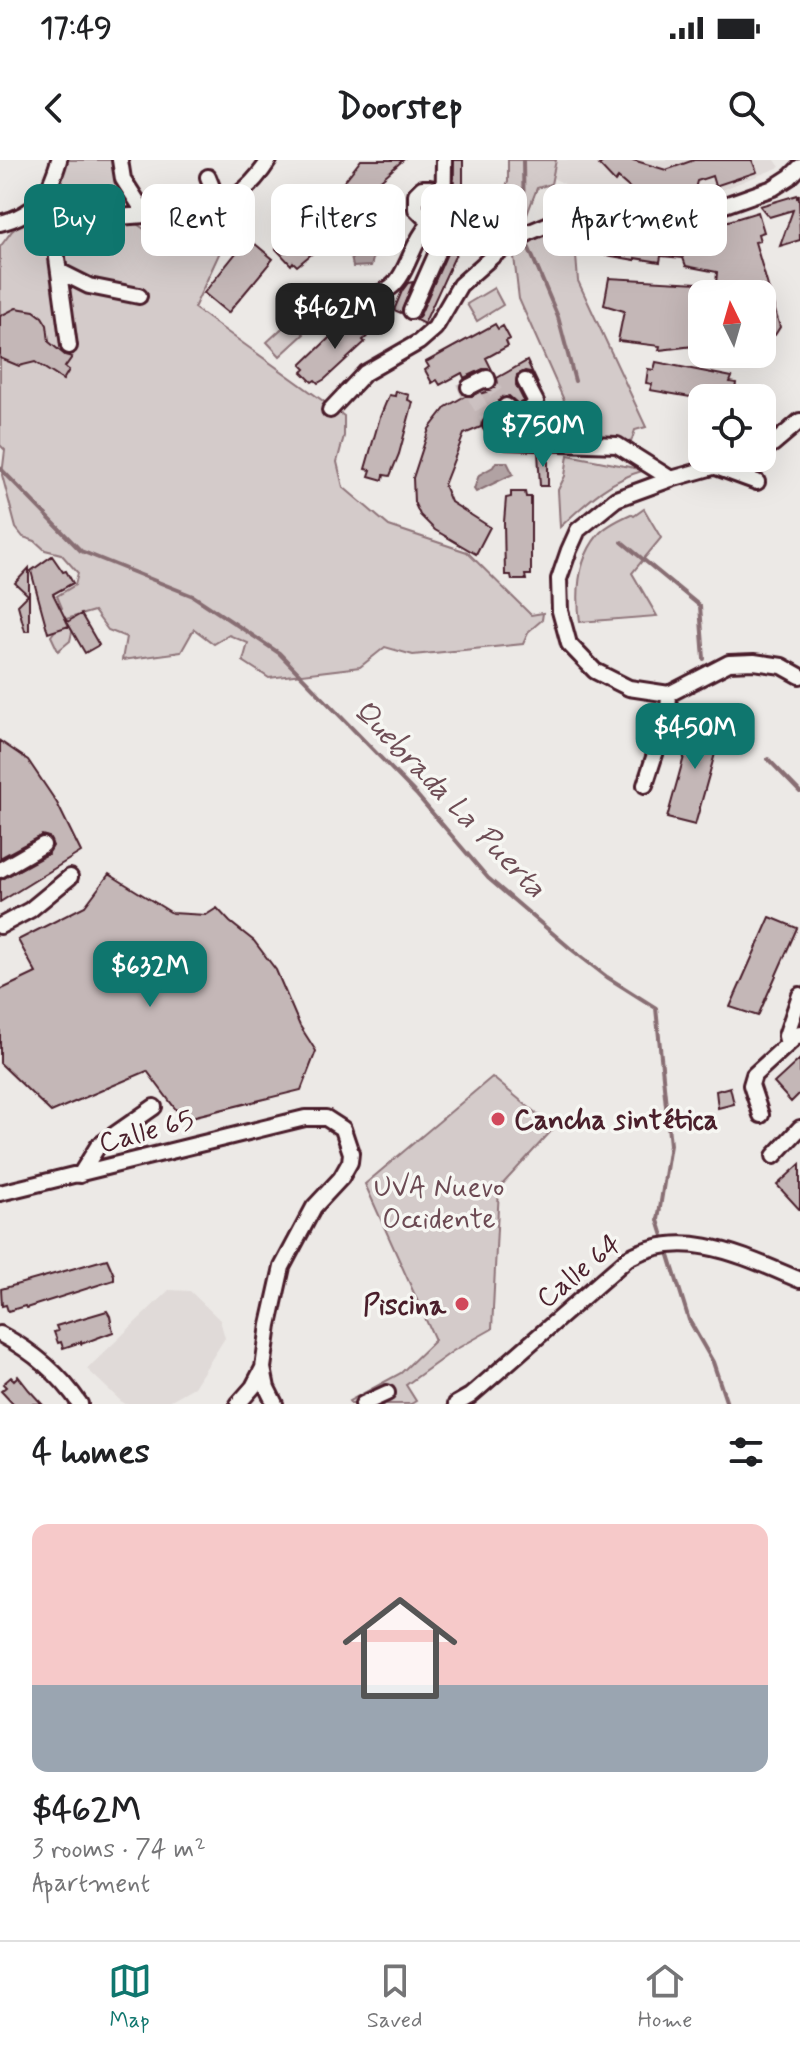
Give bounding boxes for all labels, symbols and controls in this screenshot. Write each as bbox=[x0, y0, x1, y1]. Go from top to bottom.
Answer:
text: 17:49 bbox=[40, 9, 112, 48]
text: Doorstep bbox=[337, 85, 463, 132]
icon: back bbox=[32, 86, 76, 130]
icon: search bbox=[724, 86, 768, 130]
chip: Buy bbox=[24, 184, 125, 256]
chip: Rent bbox=[141, 184, 255, 256]
chip: Filters bbox=[271, 184, 405, 256]
chip: New bbox=[421, 184, 527, 256]
chip: Apartment bbox=[543, 184, 727, 256]
north arrow bbox=[688, 280, 776, 368]
map controls bbox=[688, 280, 776, 472]
pin: $462M bbox=[279, 283, 391, 351]
text: $462M bbox=[293, 292, 377, 326]
button: locate bbox=[688, 384, 776, 472]
pin: $750M bbox=[487, 401, 599, 469]
text: $750M bbox=[501, 410, 585, 444]
water label: Quebrada La Puerta bbox=[344, 691, 554, 907]
pin: $450M bbox=[639, 703, 751, 771]
text: $450M bbox=[654, 712, 736, 746]
pin: $632M bbox=[94, 941, 206, 1009]
text: $632M bbox=[111, 950, 189, 984]
street label: Calle 65 bbox=[95, 1102, 198, 1163]
place label: Cancha sintética bbox=[514, 1103, 718, 1140]
marker: Cancha sintética bbox=[489, 1110, 507, 1128]
park label: UVA Nuevo Occidente bbox=[374, 1170, 504, 1239]
street label: Calle 64 bbox=[529, 1226, 630, 1318]
place label: Piscina bbox=[363, 1288, 447, 1325]
marker: Piscina bbox=[453, 1295, 471, 1313]
text: 4 homes bbox=[32, 1430, 150, 1475]
icon: filters bbox=[724, 1430, 768, 1474]
icon: home bbox=[328, 1576, 472, 1720]
text: $462M bbox=[32, 1788, 141, 1833]
text: 3 rooms · 74 m² bbox=[32, 1833, 206, 1867]
text: Apartment bbox=[32, 1867, 150, 1901]
tab: Map bbox=[108, 1959, 152, 2035]
tab: Saved bbox=[367, 1959, 422, 2035]
tab: Home bbox=[638, 1959, 692, 2035]

